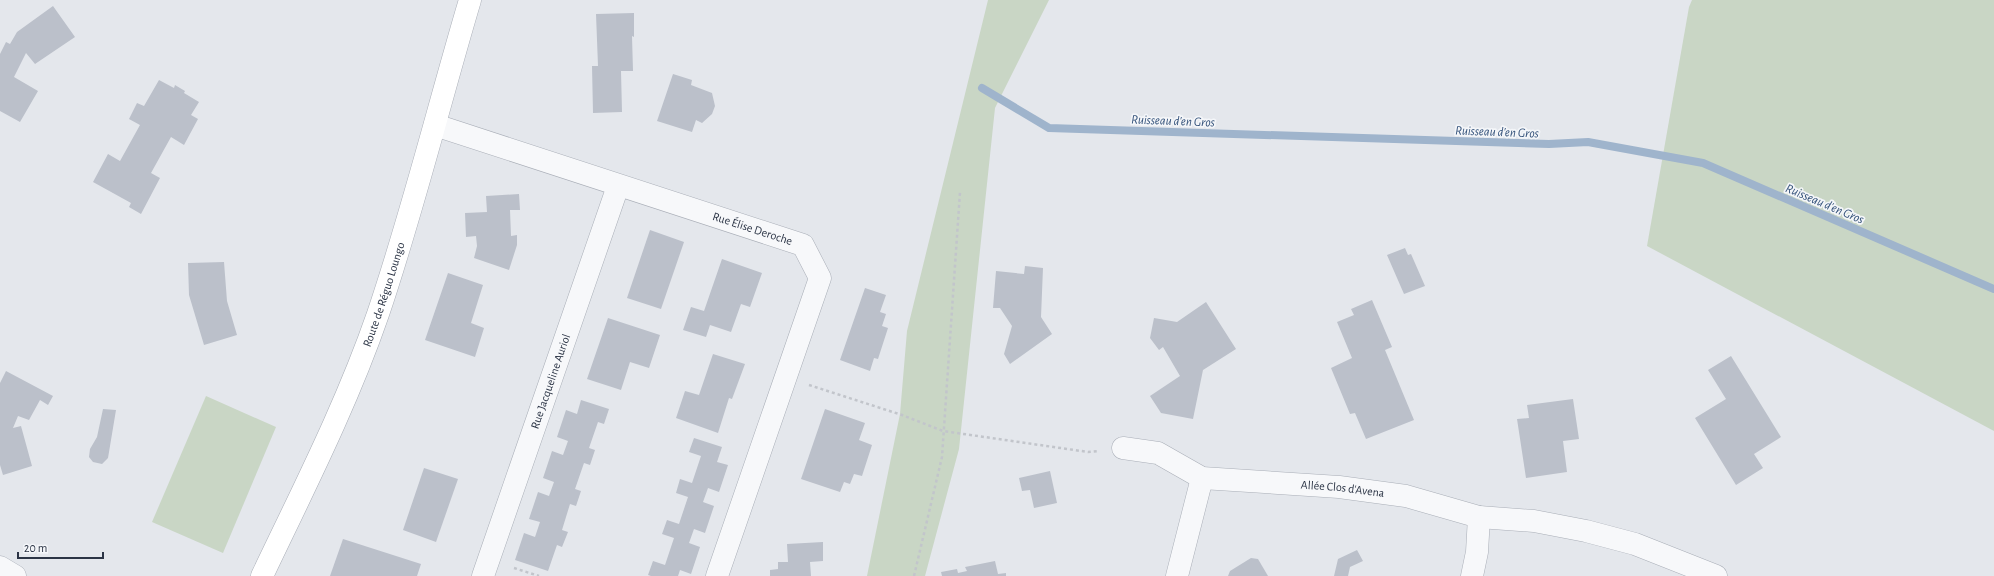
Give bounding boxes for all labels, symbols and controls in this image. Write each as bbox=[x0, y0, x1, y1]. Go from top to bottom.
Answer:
water label: Ruisseau d'en Gros bbox=[1131, 114, 1215, 129]
water label: Ruisseau d'en Gros bbox=[1455, 125, 1539, 140]
water label: Ruisseau d'en Gros bbox=[1783, 182, 1865, 227]
street label: Rue Élise Deroche bbox=[711, 210, 794, 247]
street label: Route de Réguo Loungo bbox=[361, 241, 407, 348]
street label: Rue Jacqueline Auriol bbox=[528, 332, 572, 430]
street label: Allée Clos d'Avena bbox=[1300, 479, 1386, 499]
scale bar bbox=[18, 534, 103, 560]
text: 20 m bbox=[24, 542, 47, 554]

